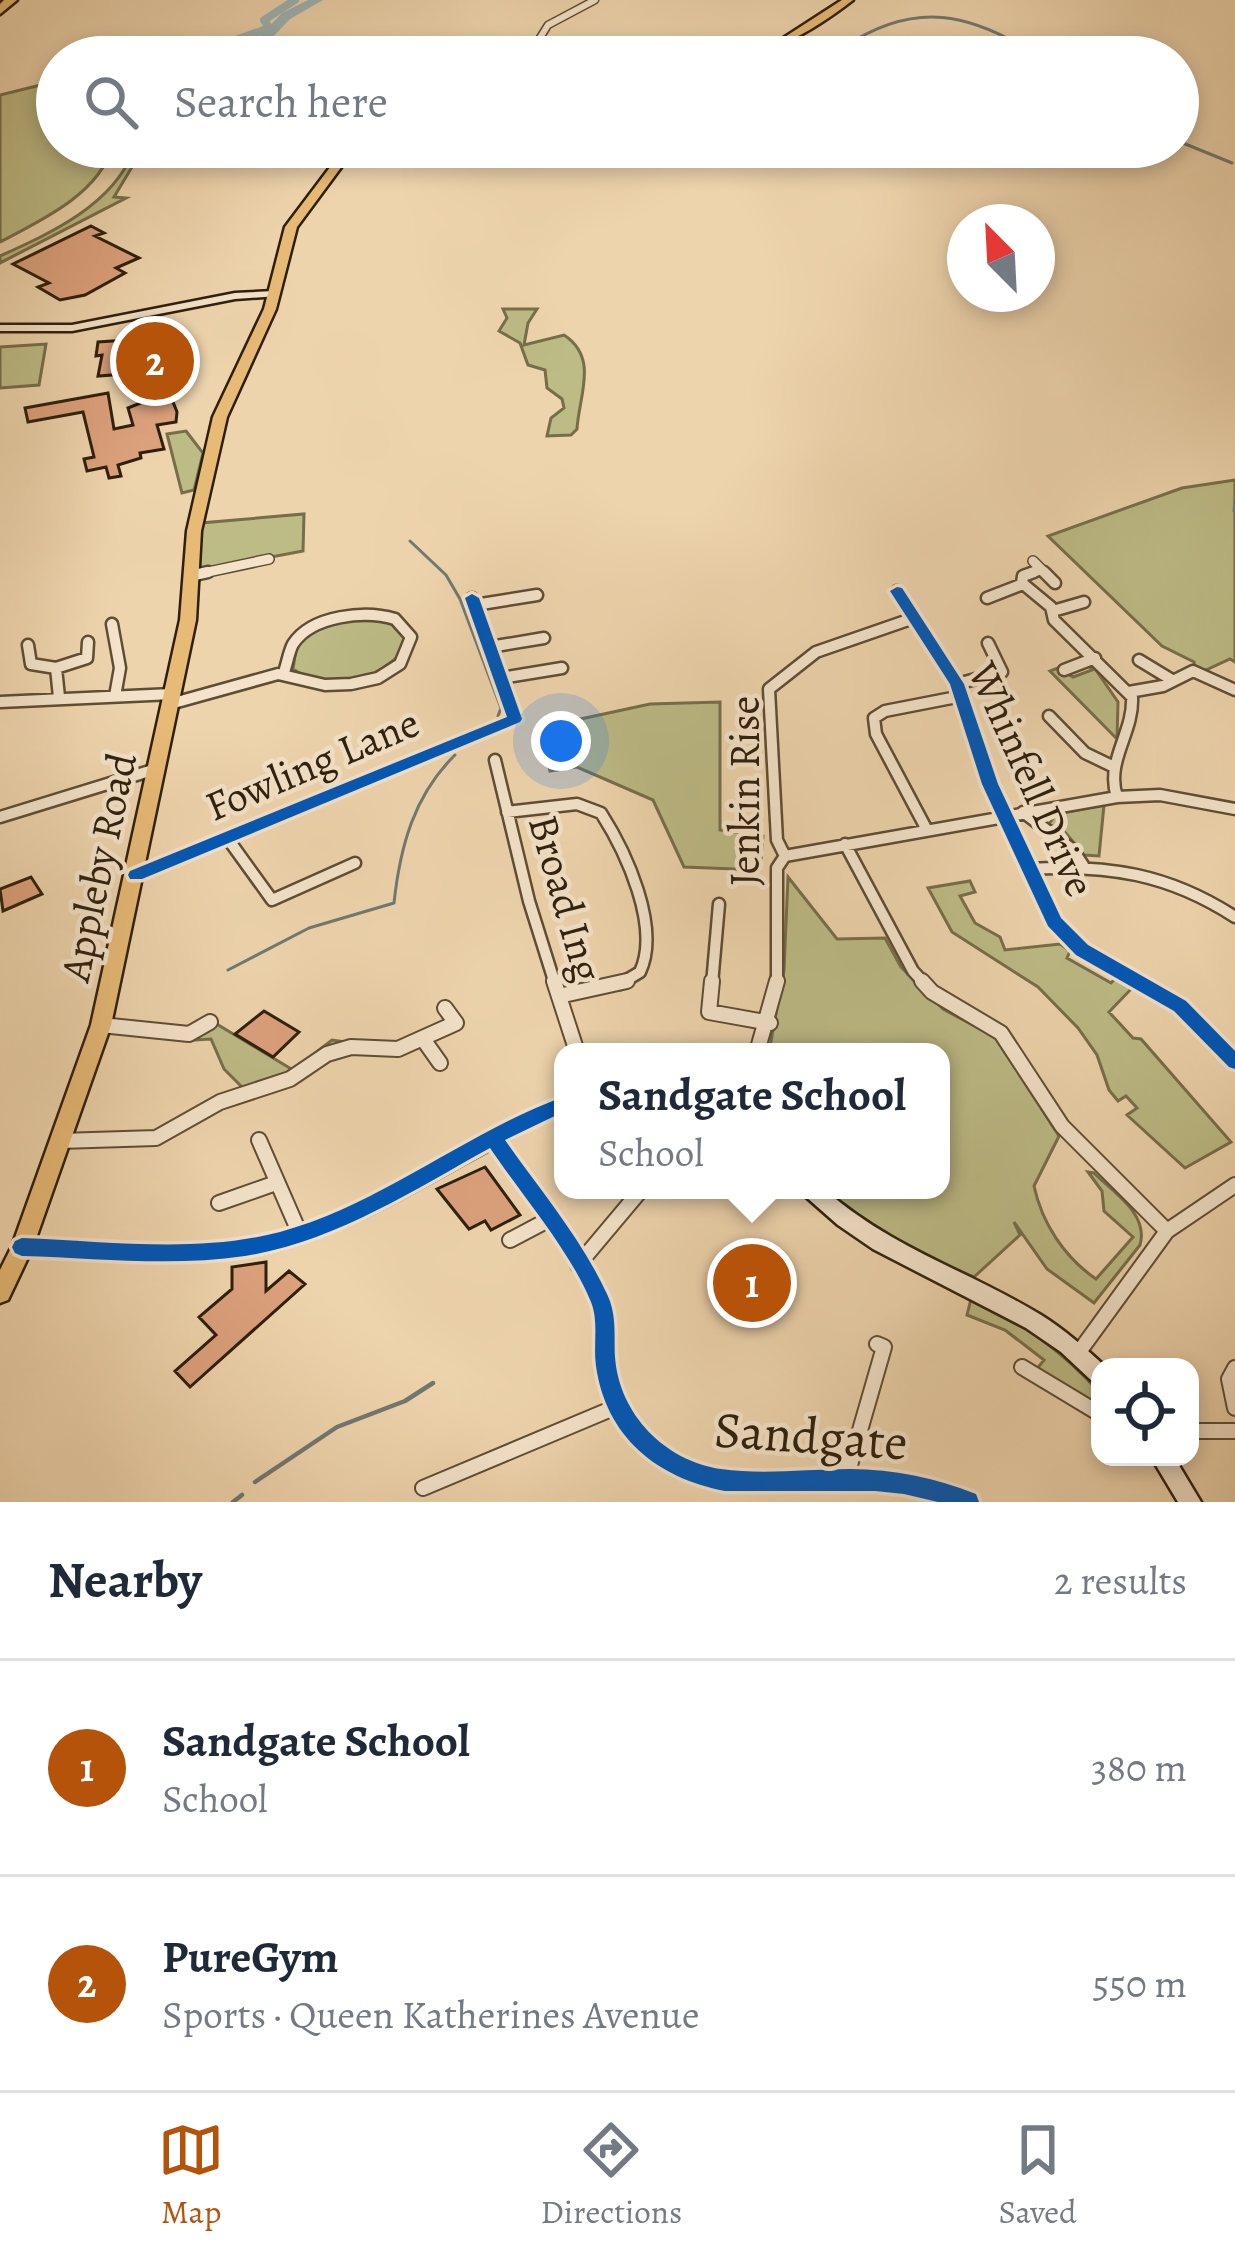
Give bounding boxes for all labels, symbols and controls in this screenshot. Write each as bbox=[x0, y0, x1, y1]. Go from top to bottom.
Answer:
search box bbox=[36, 36, 1199, 168]
icon: search bbox=[78, 69, 144, 135]
text: Search here bbox=[174, 71, 388, 133]
north arrow bbox=[947, 204, 1055, 312]
pin: 2 bbox=[116, 316, 194, 406]
street label: Whinfell Drive bbox=[955, 652, 1109, 905]
street label: Fowling Lane bbox=[197, 693, 427, 835]
street label: Jenkin Rise bbox=[716, 696, 773, 886]
your location bbox=[531, 711, 591, 771]
street label: Appleby Road bbox=[46, 747, 150, 987]
street label: Broad Ing bbox=[515, 808, 617, 988]
popup bbox=[554, 1043, 950, 1199]
text: Sandgate School bbox=[598, 1064, 906, 1126]
text: School bbox=[598, 1126, 704, 1179]
pin: 1 bbox=[713, 1238, 791, 1328]
map controls bbox=[1091, 1358, 1199, 1466]
button: locate bbox=[1091, 1358, 1199, 1466]
street label: Sandgate bbox=[712, 1394, 910, 1478]
text: Nearby bbox=[48, 1545, 202, 1615]
text: 2 results bbox=[1054, 1554, 1187, 1607]
text: Sandgate School bbox=[162, 1710, 470, 1772]
text: 1 bbox=[80, 1741, 94, 1794]
text: 380 m bbox=[1091, 1741, 1187, 1794]
text: School bbox=[162, 1772, 268, 1825]
text: PureGym bbox=[162, 1926, 338, 1988]
text: 2 bbox=[78, 1957, 96, 2010]
text: 550 m bbox=[1093, 1957, 1187, 2010]
text: Sports · Queen Katherines Avenue bbox=[162, 1988, 699, 2041]
tab: Map bbox=[158, 2117, 224, 2234]
tab: Directions bbox=[541, 2117, 682, 2234]
tab: Saved bbox=[999, 2117, 1077, 2234]

